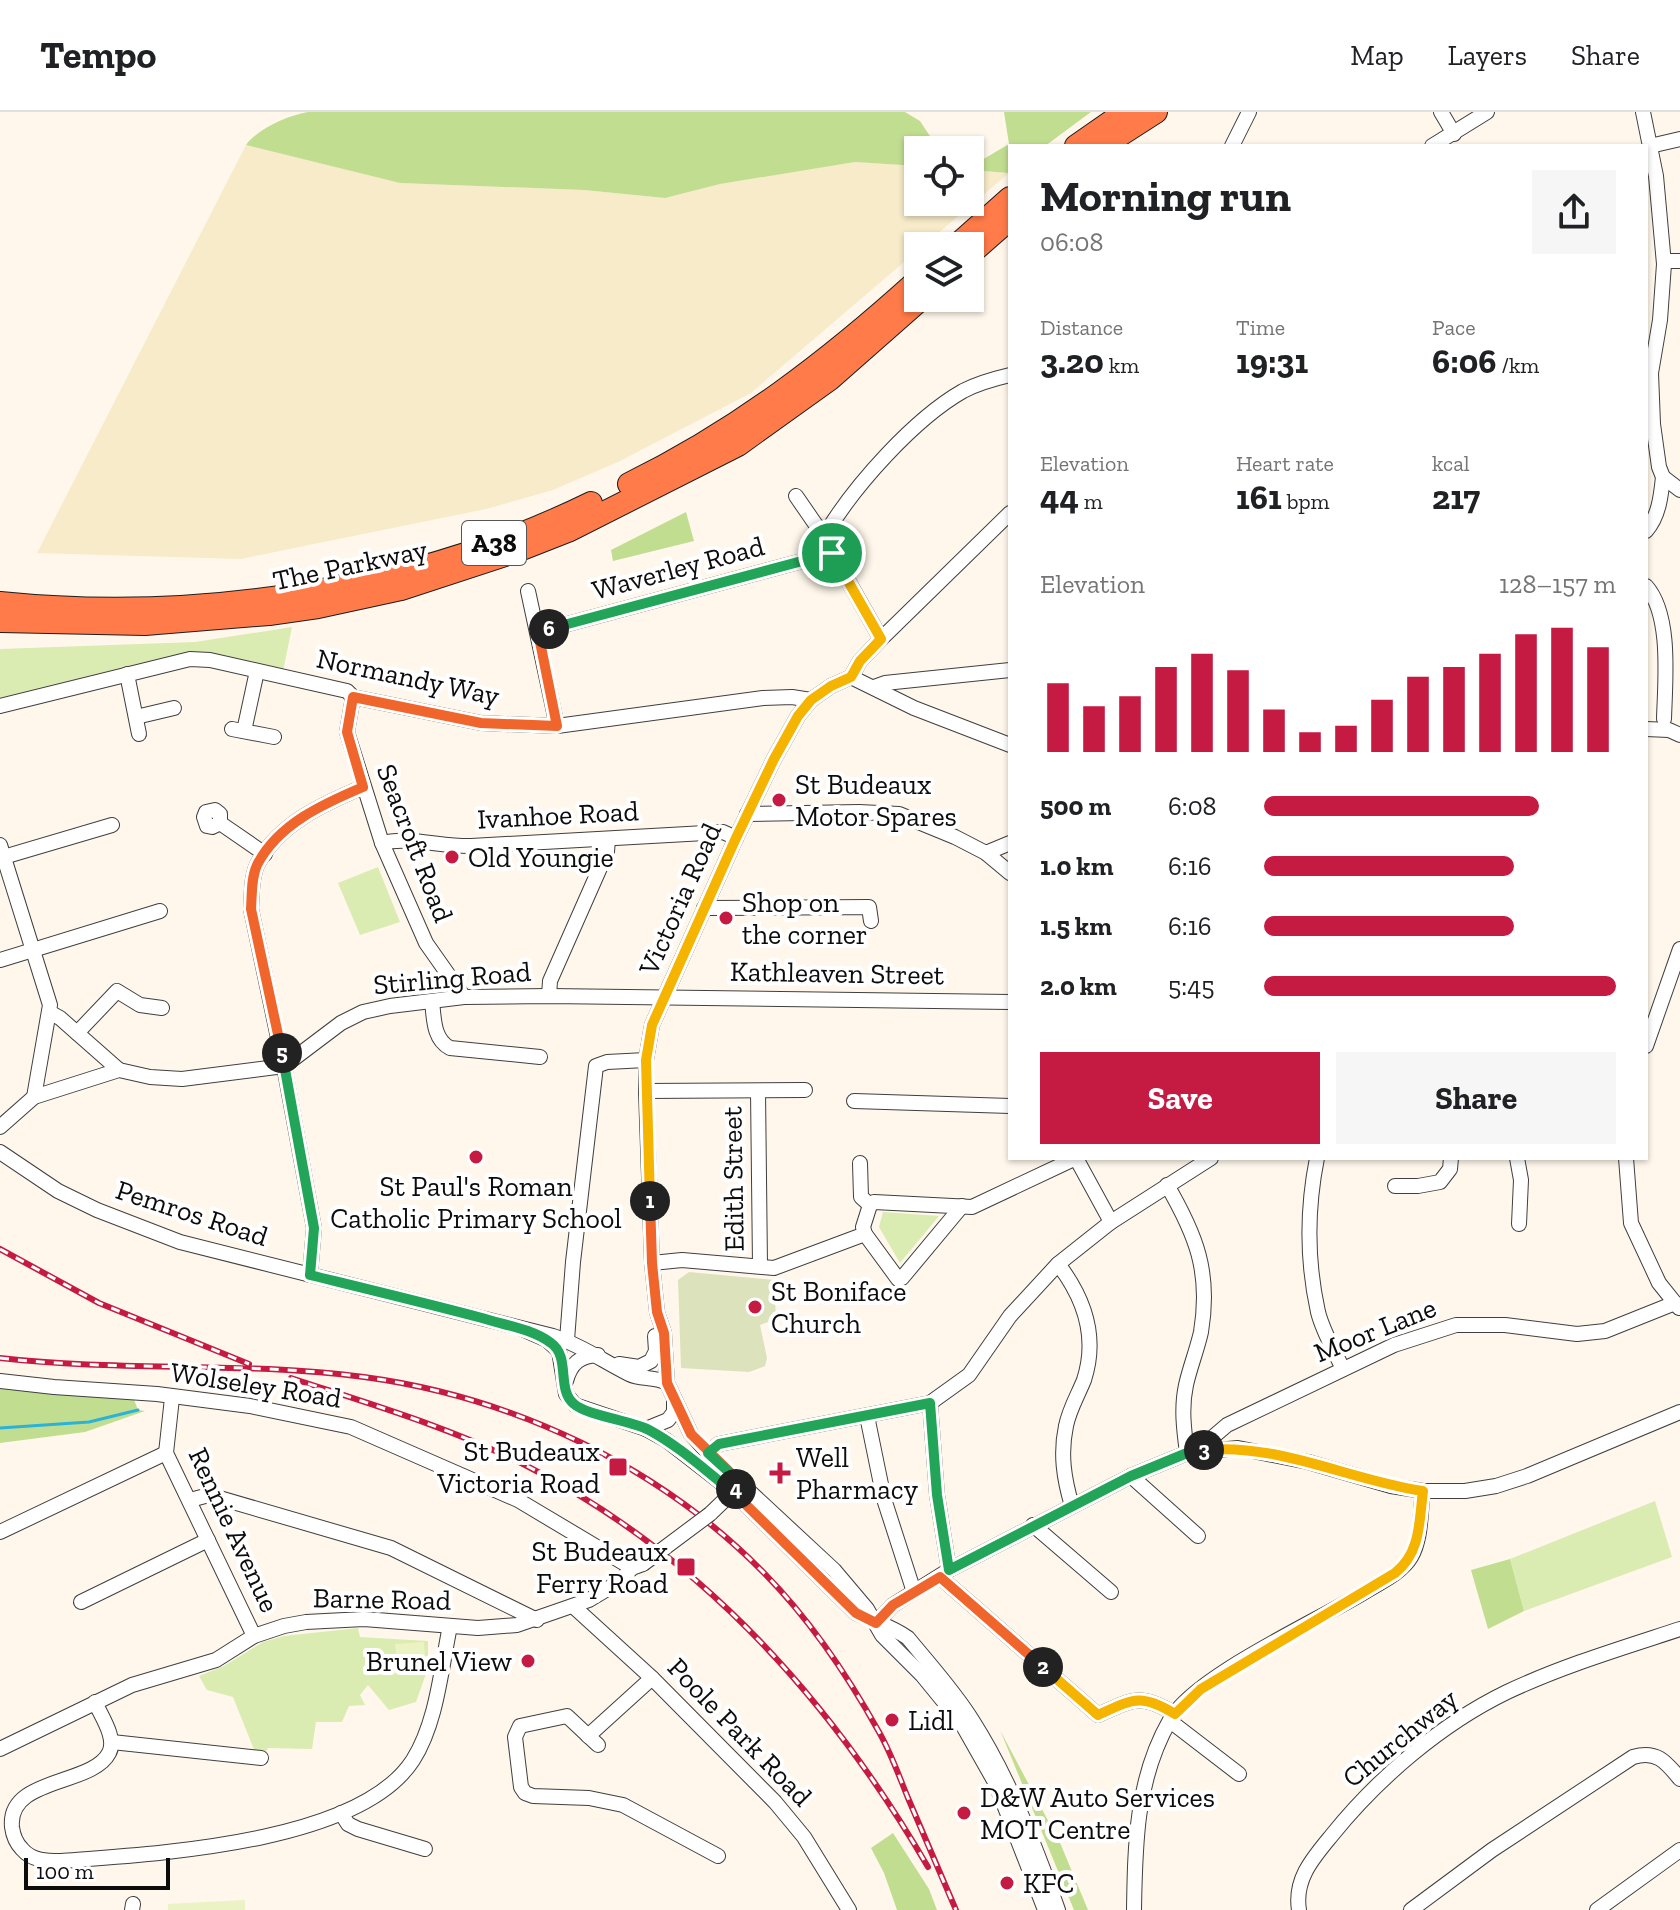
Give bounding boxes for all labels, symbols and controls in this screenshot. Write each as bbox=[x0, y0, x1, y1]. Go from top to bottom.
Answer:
text: Tempo bbox=[40, 32, 156, 78]
text: Map bbox=[1350, 39, 1404, 72]
text: Layers bbox=[1448, 39, 1527, 72]
text: Share bbox=[1571, 39, 1640, 72]
map controls bbox=[904, 136, 984, 312]
button: locate bbox=[904, 136, 984, 216]
text: Morning run bbox=[1040, 169, 1291, 222]
button: share bbox=[1532, 170, 1616, 254]
text: 06:08 bbox=[1040, 226, 1104, 258]
button: layers bbox=[904, 232, 984, 312]
text: Distance bbox=[1040, 314, 1123, 341]
text: Time bbox=[1236, 314, 1285, 341]
text: Pace bbox=[1432, 314, 1476, 341]
text: 3.20 bbox=[1040, 341, 1104, 382]
text: 19:31 bbox=[1236, 341, 1308, 382]
text: 6:06 bbox=[1432, 341, 1496, 382]
text: km bbox=[1104, 352, 1139, 379]
text: /km bbox=[1496, 352, 1539, 379]
text: Elevation bbox=[1040, 450, 1129, 477]
text: Heart rate bbox=[1236, 450, 1334, 477]
text: kcal bbox=[1432, 450, 1470, 477]
text: 44 bbox=[1040, 477, 1079, 518]
text: 161 bbox=[1236, 477, 1282, 518]
text: 217 bbox=[1432, 477, 1480, 518]
text: m bbox=[1079, 488, 1103, 515]
text: bpm bbox=[1282, 488, 1330, 515]
pin bbox=[798, 519, 866, 587]
road number: A38 bbox=[462, 521, 526, 565]
street label: Waverley Road bbox=[588, 529, 768, 607]
icon: arrive bbox=[810, 531, 854, 575]
street label: The Parkway bbox=[270, 532, 431, 597]
text: Elevation bbox=[1040, 568, 1145, 600]
text: 128–157 m bbox=[1499, 568, 1616, 600]
pin: 6 bbox=[529, 609, 569, 649]
text: 6 bbox=[543, 615, 555, 642]
street label: Normandy Way bbox=[313, 642, 503, 713]
street label: Seacroft Road bbox=[370, 759, 460, 927]
place label: St Budeaux Motor Spares bbox=[795, 768, 957, 833]
text: 500 m bbox=[1040, 790, 1111, 822]
text: 6:08 bbox=[1168, 790, 1217, 822]
marker: St Budeaux Motor Spares bbox=[770, 791, 788, 809]
street label: Ivanhoe Road bbox=[476, 794, 640, 836]
street label: Victoria Road bbox=[631, 818, 728, 981]
place label: Old Youngie bbox=[468, 841, 614, 874]
marker: Old Youngie bbox=[443, 848, 461, 866]
text: 1.0 km bbox=[1040, 850, 1113, 882]
text: 6:16 bbox=[1168, 850, 1211, 882]
place label: Shop on the corner bbox=[742, 886, 868, 951]
marker: Shop on the corner bbox=[717, 909, 735, 927]
text: 1.5 km bbox=[1040, 910, 1112, 942]
text: 6:16 bbox=[1168, 910, 1211, 942]
street label: Stirling Road bbox=[372, 955, 532, 1001]
street label: Kathleaven Street bbox=[730, 955, 945, 991]
text: 2.0 km bbox=[1040, 970, 1117, 1002]
text: 5:45 bbox=[1168, 970, 1214, 1002]
pin: 5 bbox=[262, 1033, 302, 1073]
text: 5 bbox=[276, 1039, 288, 1066]
button: Save bbox=[1040, 1052, 1320, 1144]
button: Share bbox=[1336, 1052, 1616, 1144]
street label: Edith Street bbox=[715, 1105, 751, 1252]
marker: St Paul's Roman Catholic Primary School bbox=[467, 1148, 485, 1166]
place label: St Paul's Roman Catholic Primary School bbox=[330, 1170, 622, 1235]
street label: Pemros Road bbox=[112, 1173, 272, 1253]
pin: 1 bbox=[630, 1181, 670, 1221]
text: 1 bbox=[646, 1187, 654, 1214]
place label: St Boniface Church bbox=[771, 1275, 906, 1340]
street label: Moor Lane bbox=[1309, 1291, 1441, 1369]
marker: St Boniface Church bbox=[746, 1298, 764, 1316]
street label: Wolseley Road bbox=[168, 1355, 344, 1415]
pin: 3 bbox=[1184, 1430, 1224, 1470]
place label: St Budeaux Victoria Road bbox=[436, 1435, 600, 1500]
text: 3 bbox=[1198, 1436, 1210, 1463]
place label: Well Pharmacy bbox=[796, 1441, 919, 1506]
street label: Rennie Avenue bbox=[182, 1443, 286, 1617]
marker: St Budeaux Victoria Road bbox=[607, 1456, 629, 1478]
marker: Well Pharmacy bbox=[771, 1464, 789, 1482]
pin: 4 bbox=[716, 1469, 756, 1509]
text: 4 bbox=[730, 1475, 742, 1502]
place label: St Budeaux Ferry Road bbox=[532, 1535, 668, 1600]
marker: St Budeaux Ferry Road bbox=[675, 1556, 697, 1578]
street label: Barne Road bbox=[313, 1581, 451, 1617]
place label: Brunel View bbox=[366, 1645, 513, 1678]
pin: 2 bbox=[1023, 1647, 1063, 1687]
street label: Poole Park Road bbox=[661, 1651, 819, 1813]
marker: Brunel View bbox=[519, 1652, 537, 1670]
text: 2 bbox=[1037, 1653, 1049, 1680]
street label: Churchway bbox=[1336, 1681, 1465, 1794]
place label: Lidl bbox=[908, 1704, 954, 1737]
marker: Lidl bbox=[883, 1711, 901, 1729]
place label: D&W Auto Services MOT Centre bbox=[980, 1781, 1215, 1846]
marker: D&W Auto Services MOT Centre bbox=[955, 1804, 973, 1822]
scale bar bbox=[24, 1854, 170, 1890]
text: 100 m bbox=[36, 1858, 94, 1885]
place label: KFC bbox=[1023, 1867, 1075, 1900]
marker: KFC bbox=[998, 1874, 1016, 1892]

